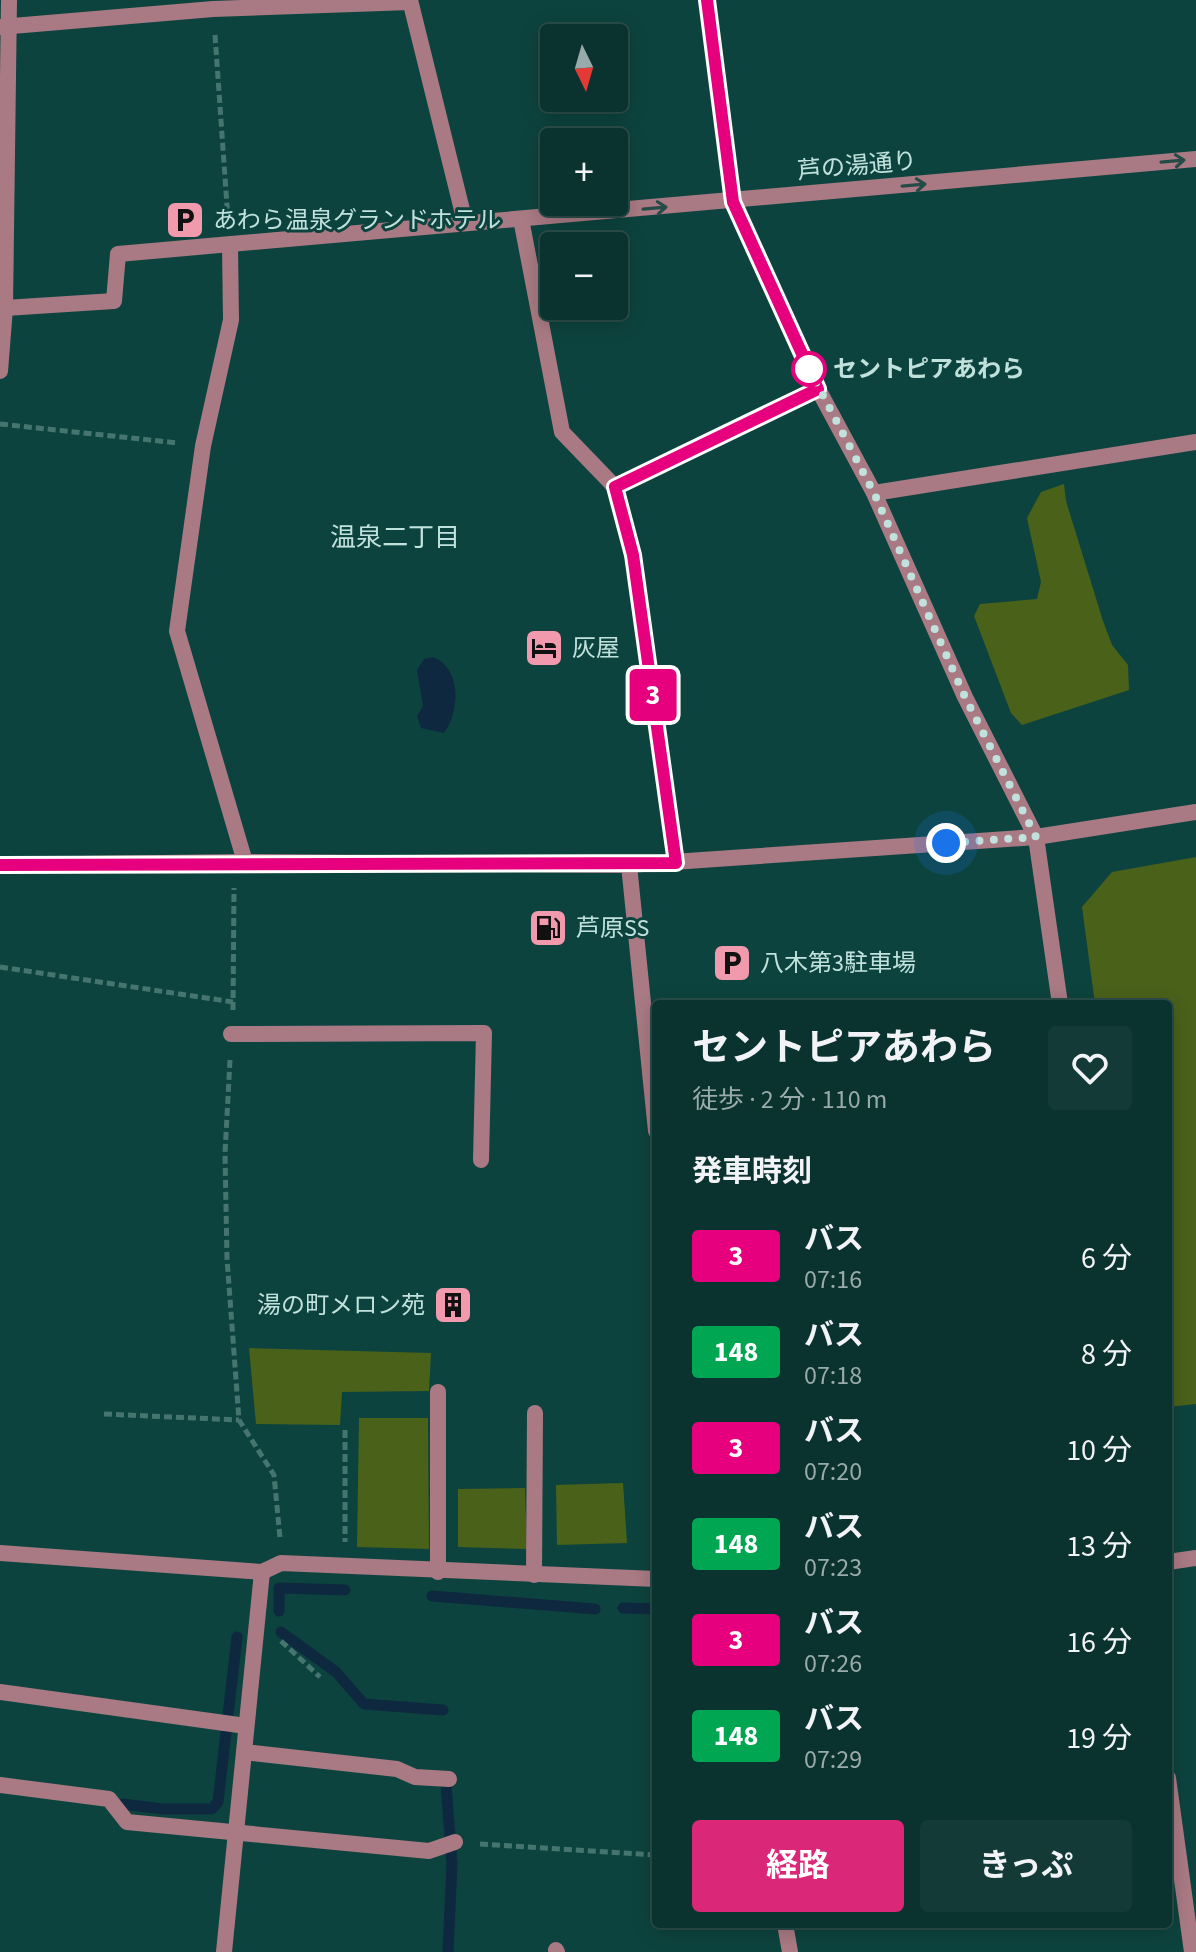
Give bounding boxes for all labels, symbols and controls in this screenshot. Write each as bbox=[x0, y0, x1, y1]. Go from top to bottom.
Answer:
north arrow bbox=[540, 24, 628, 112]
map controls bbox=[540, 24, 628, 320]
button: + bbox=[540, 128, 628, 216]
street label: 芦の湯通り bbox=[796, 143, 918, 189]
one-way arrow bbox=[1159, 153, 1186, 168]
one-way arrow bbox=[900, 177, 927, 192]
parking icon: あわら温泉グランドホテル bbox=[164, 199, 206, 241]
one-way arrow bbox=[641, 200, 668, 215]
place label: あわら温泉グランドホテル bbox=[213, 203, 501, 238]
button: − bbox=[540, 232, 628, 320]
marker: セントピアあわら bbox=[792, 352, 826, 386]
place label: セントピアあわら bbox=[833, 352, 1025, 387]
district label: 温泉二丁目 bbox=[330, 519, 460, 556]
hotel icon: 灰屋 bbox=[523, 627, 565, 669]
place label: 灰屋 bbox=[572, 631, 620, 666]
line badge: 3 bbox=[627, 669, 679, 721]
text: 3 bbox=[646, 675, 660, 715]
your location bbox=[926, 823, 966, 863]
fuel station icon: 芦原SS bbox=[527, 907, 569, 949]
place label: 芦原SS bbox=[576, 911, 649, 946]
parking icon: 八木第3駐車場 bbox=[711, 942, 753, 984]
place label: 八木第3駐車場 bbox=[760, 946, 916, 981]
text: セントピアあわら bbox=[692, 1021, 996, 1075]
button: heart bbox=[1048, 1026, 1132, 1110]
text: 徒歩 · 2 分 · 110 m bbox=[692, 1081, 887, 1118]
text: 発車時刻 bbox=[692, 1150, 812, 1193]
text: バス bbox=[804, 1218, 864, 1261]
text: 3 bbox=[729, 1236, 743, 1276]
text: 6 分 bbox=[1081, 1237, 1132, 1280]
text: 07:16 bbox=[804, 1261, 862, 1298]
building icon: 湯の町メロン苑 bbox=[432, 1284, 474, 1326]
place label: 湯の町メロン苑 bbox=[257, 1288, 425, 1323]
text: バス bbox=[804, 1314, 864, 1357]
text: 148 bbox=[714, 1332, 758, 1372]
text: 8 分 bbox=[1081, 1333, 1132, 1376]
text: 07:18 bbox=[804, 1357, 862, 1394]
text: バス bbox=[804, 1410, 864, 1453]
text: 3 bbox=[729, 1428, 743, 1468]
text: 10 分 bbox=[1066, 1429, 1132, 1472]
text: 07:20 bbox=[804, 1453, 862, 1490]
text: バス bbox=[804, 1506, 864, 1549]
text: 148 bbox=[714, 1524, 758, 1564]
text: 13 分 bbox=[1066, 1525, 1132, 1568]
text: 07:23 bbox=[804, 1549, 862, 1586]
text: バス bbox=[804, 1602, 864, 1645]
text: 3 bbox=[729, 1620, 743, 1660]
text: 16 分 bbox=[1066, 1621, 1132, 1664]
text: 07:26 bbox=[804, 1645, 862, 1682]
text: バス bbox=[804, 1698, 864, 1741]
text: 148 bbox=[714, 1716, 758, 1756]
text: 19 分 bbox=[1066, 1717, 1132, 1760]
text: 07:29 bbox=[804, 1741, 862, 1778]
button: 経路 bbox=[692, 1820, 904, 1912]
button: きっぷ bbox=[920, 1820, 1132, 1912]

